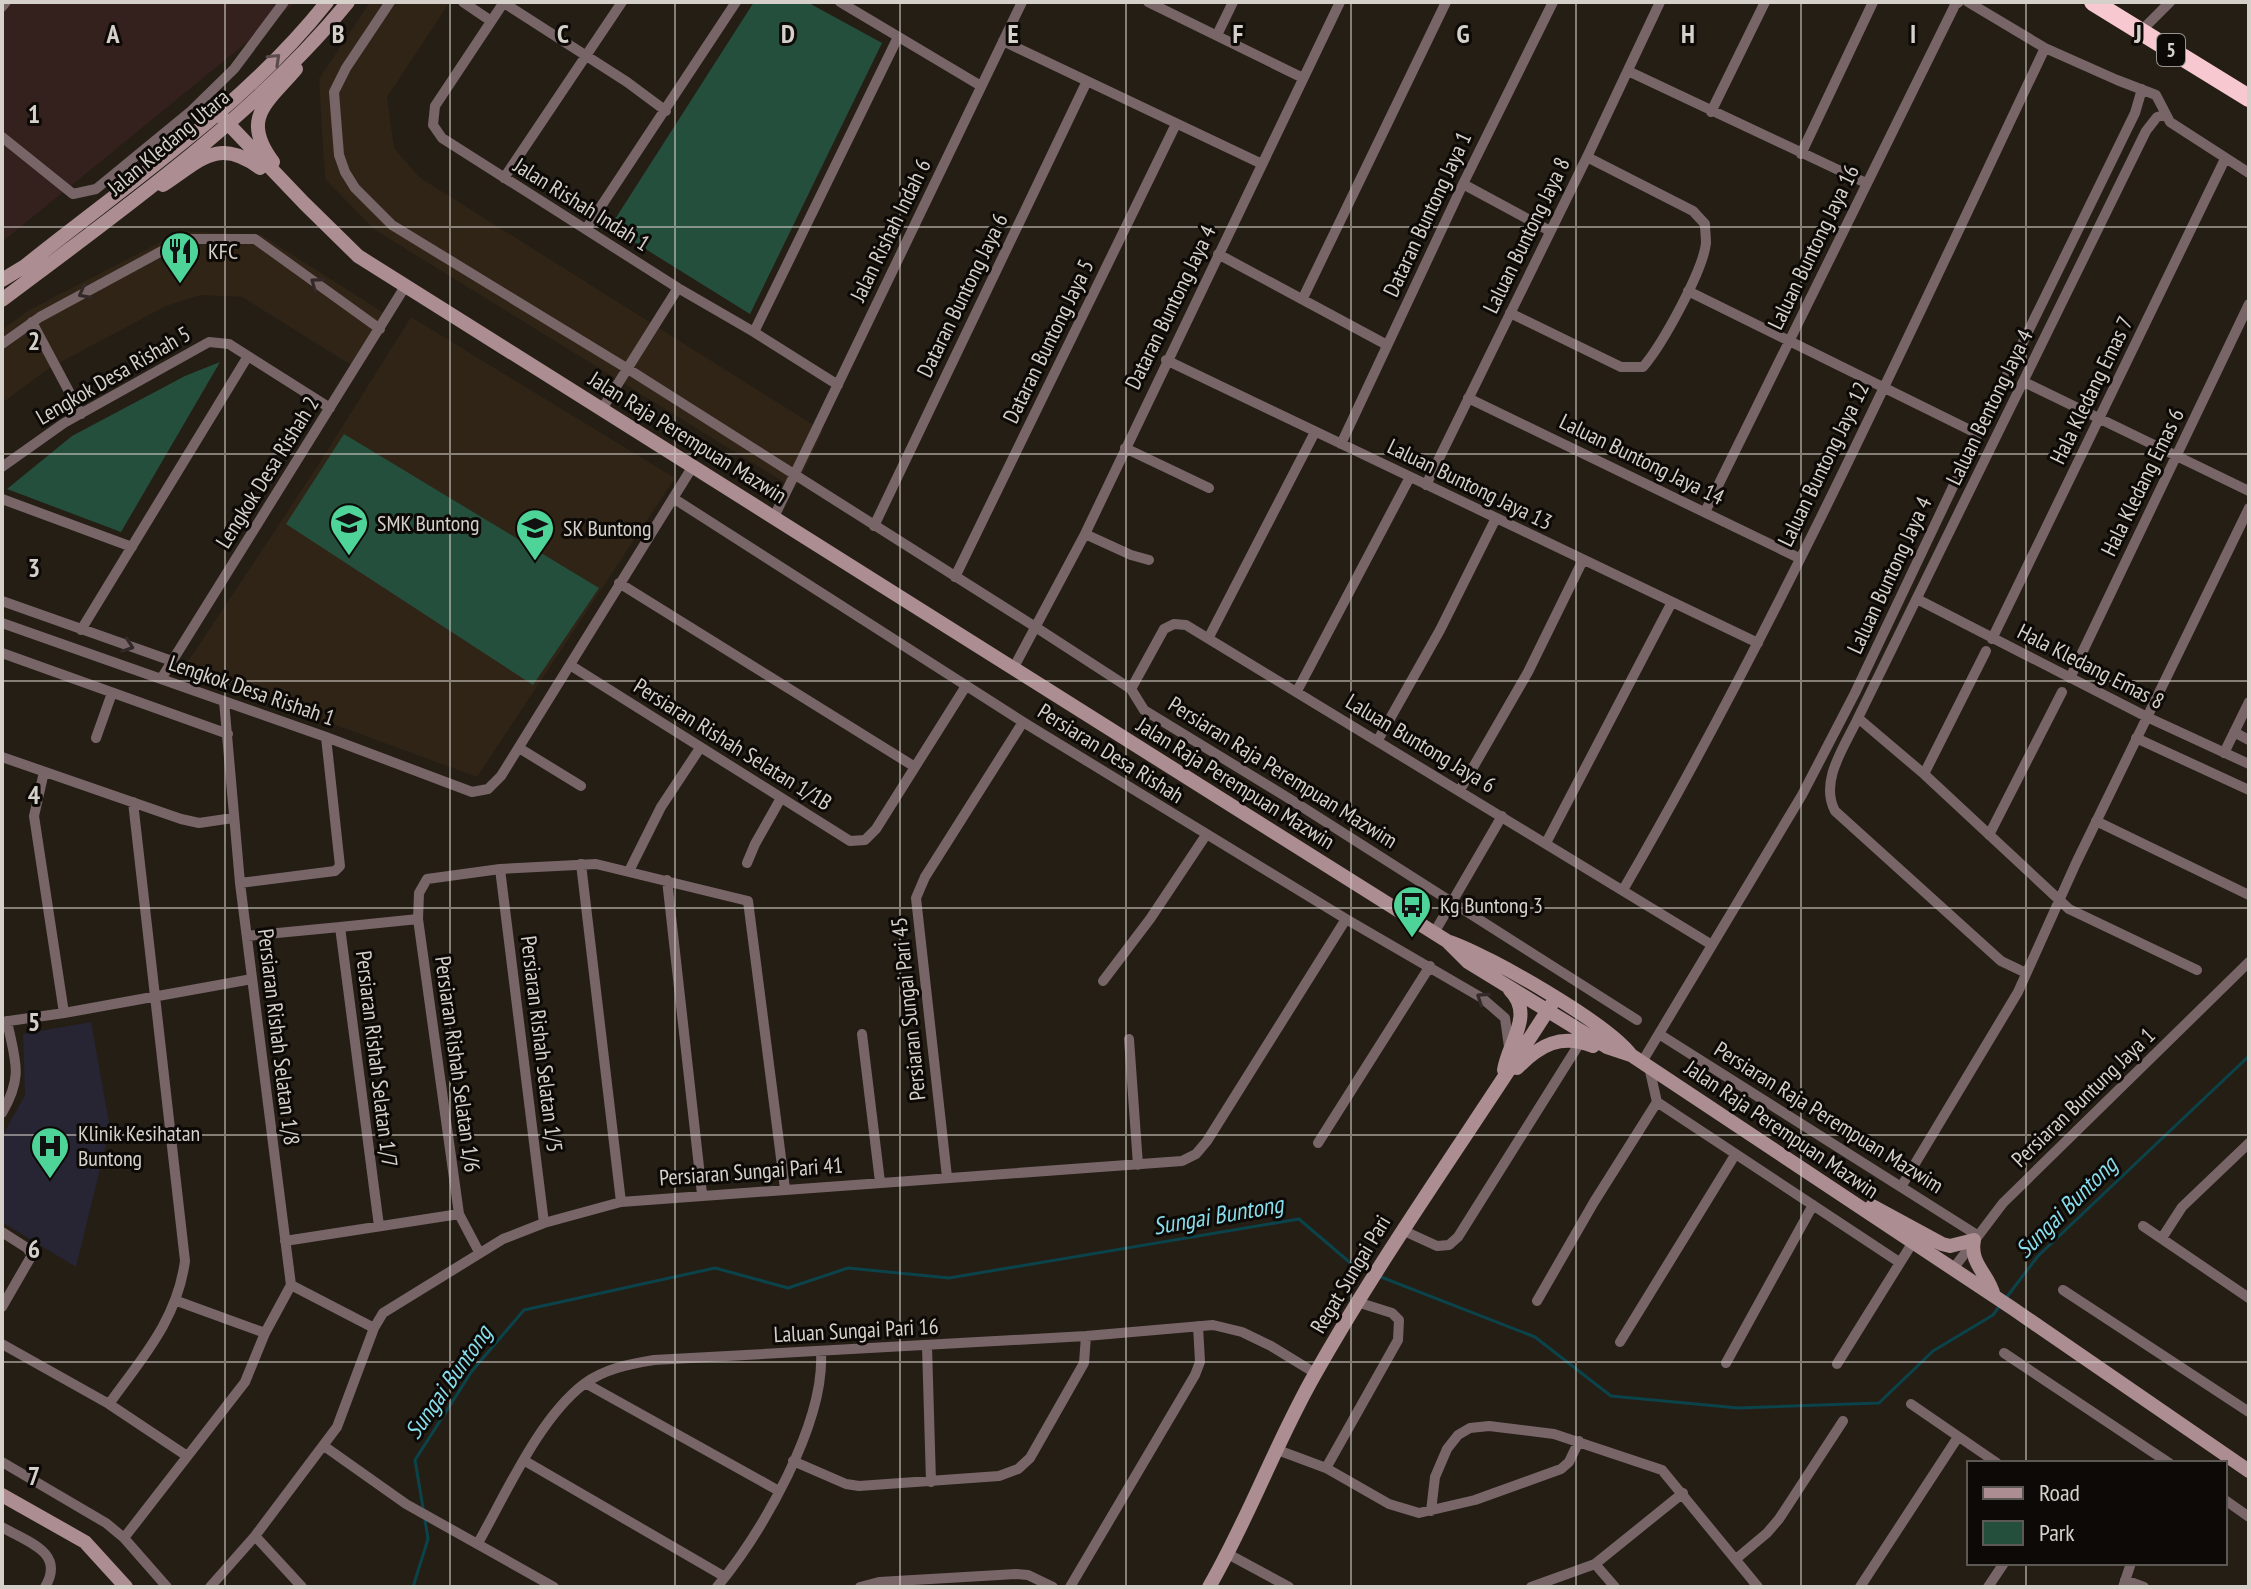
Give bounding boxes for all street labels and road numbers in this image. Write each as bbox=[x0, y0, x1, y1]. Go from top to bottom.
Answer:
road number: 5 bbox=[2157, 34, 2185, 66]
street label: Jalan Kledang Utara bbox=[101, 83, 235, 202]
street label: Dataran Buntong Jaya 1 bbox=[1377, 127, 1477, 301]
street label: Jalan Rishah Indah 1 bbox=[508, 150, 655, 257]
street label: Laluan Buntong Jaya 8 bbox=[1476, 152, 1576, 318]
street label: Jalan Rishah Indah 6 bbox=[843, 154, 937, 307]
street label: Laluan Buntong Jaya 16 bbox=[1761, 160, 1865, 334]
street label: Dataran Buntong Jaya 6 bbox=[910, 208, 1014, 382]
street label: Dataran Buntong Jaya 4 bbox=[1118, 220, 1222, 394]
street label: Dataran Buntong Jaya 5 bbox=[996, 254, 1100, 428]
street label: Hala Kledang Emas 7 bbox=[2043, 312, 2139, 468]
street label: Lengkok Desa Rishah 5 bbox=[31, 319, 195, 431]
street label: Laluan Bentong Jaya 4 bbox=[1939, 325, 2039, 489]
street label: Jalan Raja Perempuan Mazwin bbox=[583, 364, 792, 509]
street label: Laluan Buntong Jaya 12 bbox=[1771, 377, 1875, 551]
street label: Lengkok Desa Rishah 2 bbox=[209, 391, 325, 553]
street label: Hala Kledang Emas 6 bbox=[2094, 404, 2190, 560]
street label: Laluan Buntong Jaya 14 bbox=[1555, 407, 1729, 511]
street label: Laluan Buntong Jaya 13 bbox=[1383, 432, 1557, 536]
street label: Laluan Buntong Jaya 4 bbox=[1840, 492, 1938, 658]
street label: Hala Kledang Emas 8 bbox=[2013, 617, 2169, 715]
street label: Lengkok Desa Rishah 1 bbox=[165, 648, 339, 732]
street label: Persiaran Rishah Selatan 1/1B bbox=[629, 672, 837, 816]
street label: Laluan Buntong Jaya 6 bbox=[1341, 687, 1501, 799]
street label: Persiaran Raja Perempuan Mazwim bbox=[1163, 690, 1403, 854]
street label: Persiaran Desa Rishah bbox=[1033, 697, 1189, 809]
street label: Jalan Raja Perempuan Mazwin bbox=[1131, 710, 1340, 855]
street label: Persiaran Sungai Pari 45 bbox=[884, 916, 932, 1102]
street label: Persiaran Rishah Selatan 1/8 bbox=[252, 927, 306, 1147]
street label: Persiaran Rishah Selatan 1/5 bbox=[515, 934, 569, 1154]
street label: Persiaran Rishah Selatan 1/7 bbox=[350, 949, 404, 1169]
street label: Persiaran Rishah Selatan 1/6 bbox=[429, 954, 487, 1174]
street label: Persiaran Buntung Jaya 1 bbox=[2005, 1021, 2161, 1173]
street label: Persiaran Raja Perempuan Mazwim bbox=[1709, 1035, 1949, 1199]
street label: Jalan Raja Perempuan Mazwin bbox=[1679, 1053, 1884, 1204]
street label: Persiaran Sungai Pari 41 bbox=[658, 1151, 844, 1191]
street label: Regat Sungai Pari bbox=[1304, 1210, 1396, 1338]
street label: Laluan Sungai Pari 16 bbox=[773, 1312, 939, 1348]

